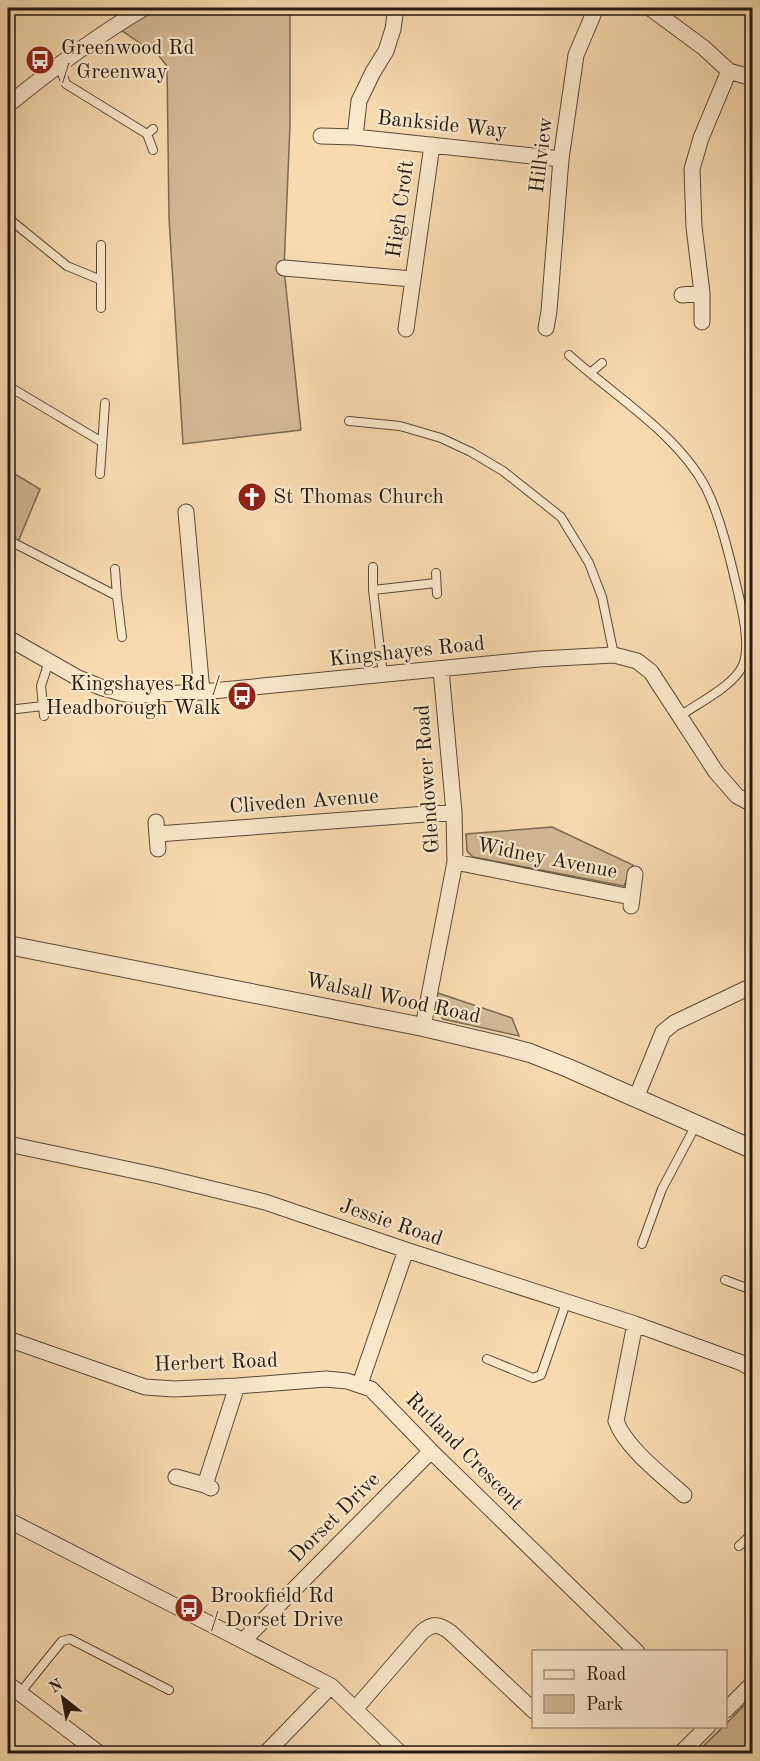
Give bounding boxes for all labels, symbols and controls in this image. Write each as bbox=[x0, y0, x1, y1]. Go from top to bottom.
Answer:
place label: Greenwood Rd / Greenway bbox=[61, 38, 194, 83]
bus stop icon: Greenwood Rd / Greenway bbox=[24, 44, 56, 76]
street label: Bankside Way bbox=[376, 108, 508, 142]
street label: Hillview bbox=[527, 116, 557, 194]
street label: High Croft bbox=[384, 159, 418, 259]
church icon: St Thomas Church bbox=[236, 481, 268, 513]
place label: St Thomas Church bbox=[273, 487, 444, 508]
street label: Kingshayes Road bbox=[328, 633, 486, 671]
place label: Kingshayes Rd / Headborough Walk bbox=[46, 674, 221, 719]
bus stop icon: Kingshayes Rd / Headborough Walk bbox=[226, 680, 258, 712]
street label: Glendower Road bbox=[412, 704, 444, 854]
street label: Cliveden Avenue bbox=[229, 786, 379, 818]
street label: Widney Avenue bbox=[475, 835, 619, 883]
street label: Walsall Wood Road bbox=[304, 970, 482, 1028]
street label: Jessie Road bbox=[337, 1196, 445, 1250]
street label: Herbert Road bbox=[154, 1350, 278, 1376]
street label: Rutland Crescent bbox=[401, 1389, 527, 1515]
street label: Dorset Drive bbox=[286, 1469, 384, 1567]
place label: Brookfield Rd / Dorset Drive bbox=[210, 1586, 343, 1631]
bus stop icon: Brookfield Rd / Dorset Drive bbox=[173, 1592, 205, 1624]
legend bbox=[532, 1650, 727, 1728]
text: Road bbox=[586, 1666, 626, 1684]
north arrow bbox=[33, 1668, 93, 1728]
text: N bbox=[47, 1676, 66, 1697]
text: Park bbox=[586, 1696, 623, 1714]

